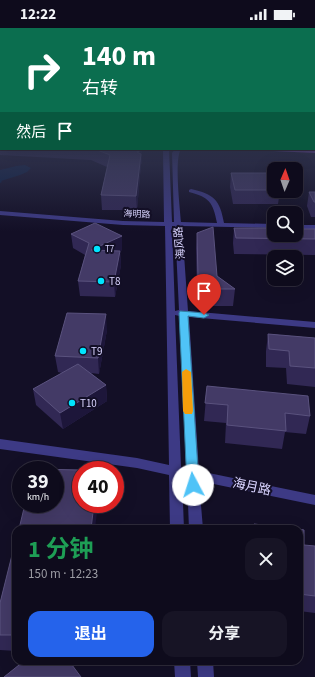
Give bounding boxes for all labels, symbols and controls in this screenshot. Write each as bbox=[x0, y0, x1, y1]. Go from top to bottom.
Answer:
text: 12:22 bbox=[20, 4, 56, 25]
text: 140 m bbox=[82, 36, 156, 76]
icon: right bbox=[16, 44, 68, 96]
text: 右转 bbox=[82, 76, 118, 101]
icon: arrive bbox=[54, 120, 76, 142]
text: 然后 bbox=[16, 122, 46, 143]
north arrow bbox=[267, 162, 303, 198]
map controls bbox=[267, 162, 303, 286]
button: search bbox=[267, 206, 303, 242]
street label: 海明路 bbox=[123, 207, 151, 222]
street label: 海风路 bbox=[171, 226, 188, 260]
place label: T7 bbox=[105, 243, 115, 256]
marker: T7 bbox=[92, 244, 102, 254]
button: layers bbox=[267, 250, 303, 286]
place label: T8 bbox=[109, 274, 121, 289]
pin bbox=[187, 274, 221, 315]
marker: T8 bbox=[96, 276, 106, 286]
icon: arrive bbox=[193, 280, 215, 302]
place label: T9 bbox=[91, 344, 102, 359]
marker: T9 bbox=[78, 346, 88, 356]
place label: T10 bbox=[80, 396, 97, 411]
marker: T10 bbox=[67, 398, 77, 408]
speed limit sign: 40 bbox=[72, 461, 124, 513]
position arrow bbox=[172, 464, 214, 506]
text: 39 bbox=[27, 468, 49, 496]
street label: 海月路 bbox=[231, 474, 273, 500]
text: km/h bbox=[27, 490, 49, 504]
text: 1 分钟 bbox=[28, 532, 93, 567]
button: close bbox=[245, 538, 287, 580]
text: 150 m · 12:23 bbox=[28, 565, 98, 583]
button: 退出 bbox=[28, 611, 154, 657]
button: 分享 bbox=[162, 611, 287, 657]

